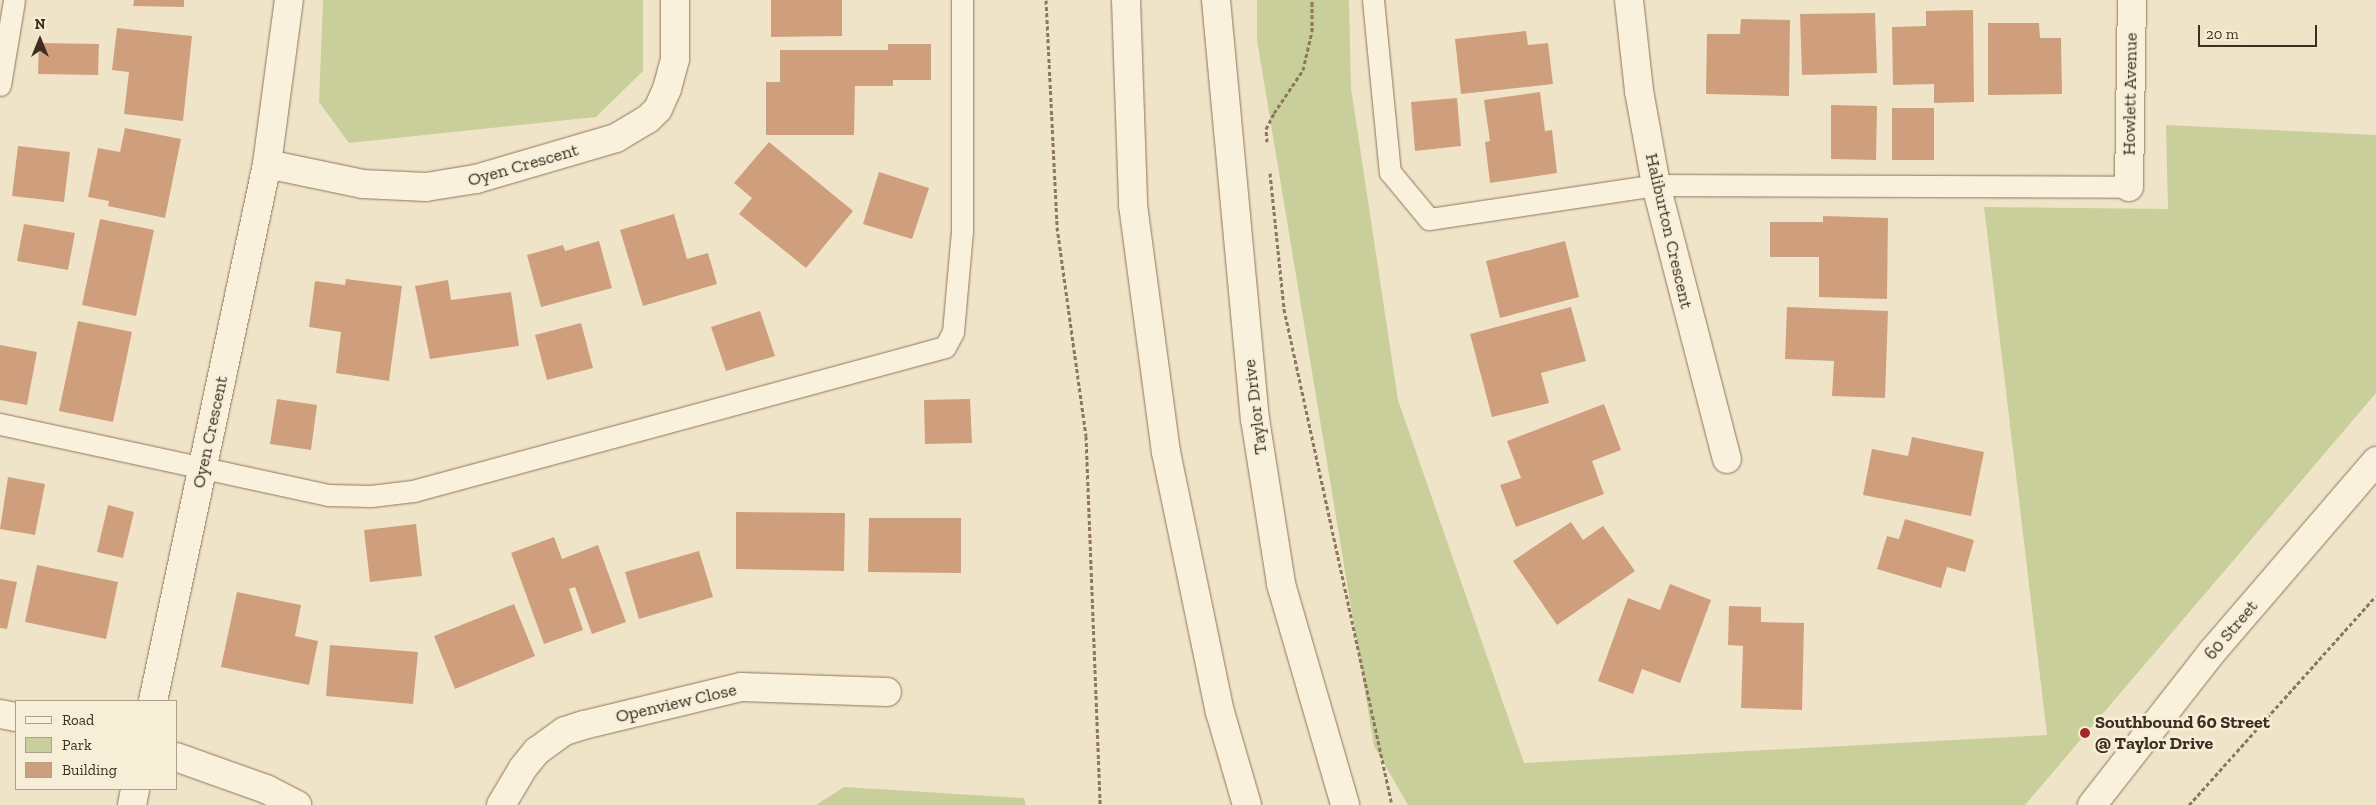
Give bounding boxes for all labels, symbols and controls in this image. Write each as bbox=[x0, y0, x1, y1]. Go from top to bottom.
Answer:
north arrow bbox=[15, 15, 65, 65]
scale bar bbox=[2201, 15, 2320, 47]
text: N bbox=[35, 16, 45, 33]
text: 20 m bbox=[2206, 25, 2239, 43]
street label: Howlett Avenue bbox=[2118, 32, 2142, 156]
street label: Oyen Crescent bbox=[465, 139, 581, 191]
street label: Haliburton Crescent bbox=[1641, 151, 1697, 311]
street label: Taylor Drive bbox=[1238, 358, 1272, 456]
street label: Oyen Crescent bbox=[188, 374, 232, 490]
street label: 60 Street bbox=[2200, 596, 2262, 664]
street label: Openview Close bbox=[613, 679, 739, 727]
legend bbox=[15, 700, 178, 790]
text: Road bbox=[62, 711, 94, 729]
place label: Southbound 60 Street @ Taylor Drive bbox=[2095, 712, 2270, 754]
marker: Southbound 60 Street @ Taylor Drive bbox=[2079, 727, 2091, 739]
text: Park bbox=[62, 736, 92, 754]
text: Building bbox=[62, 761, 117, 779]

